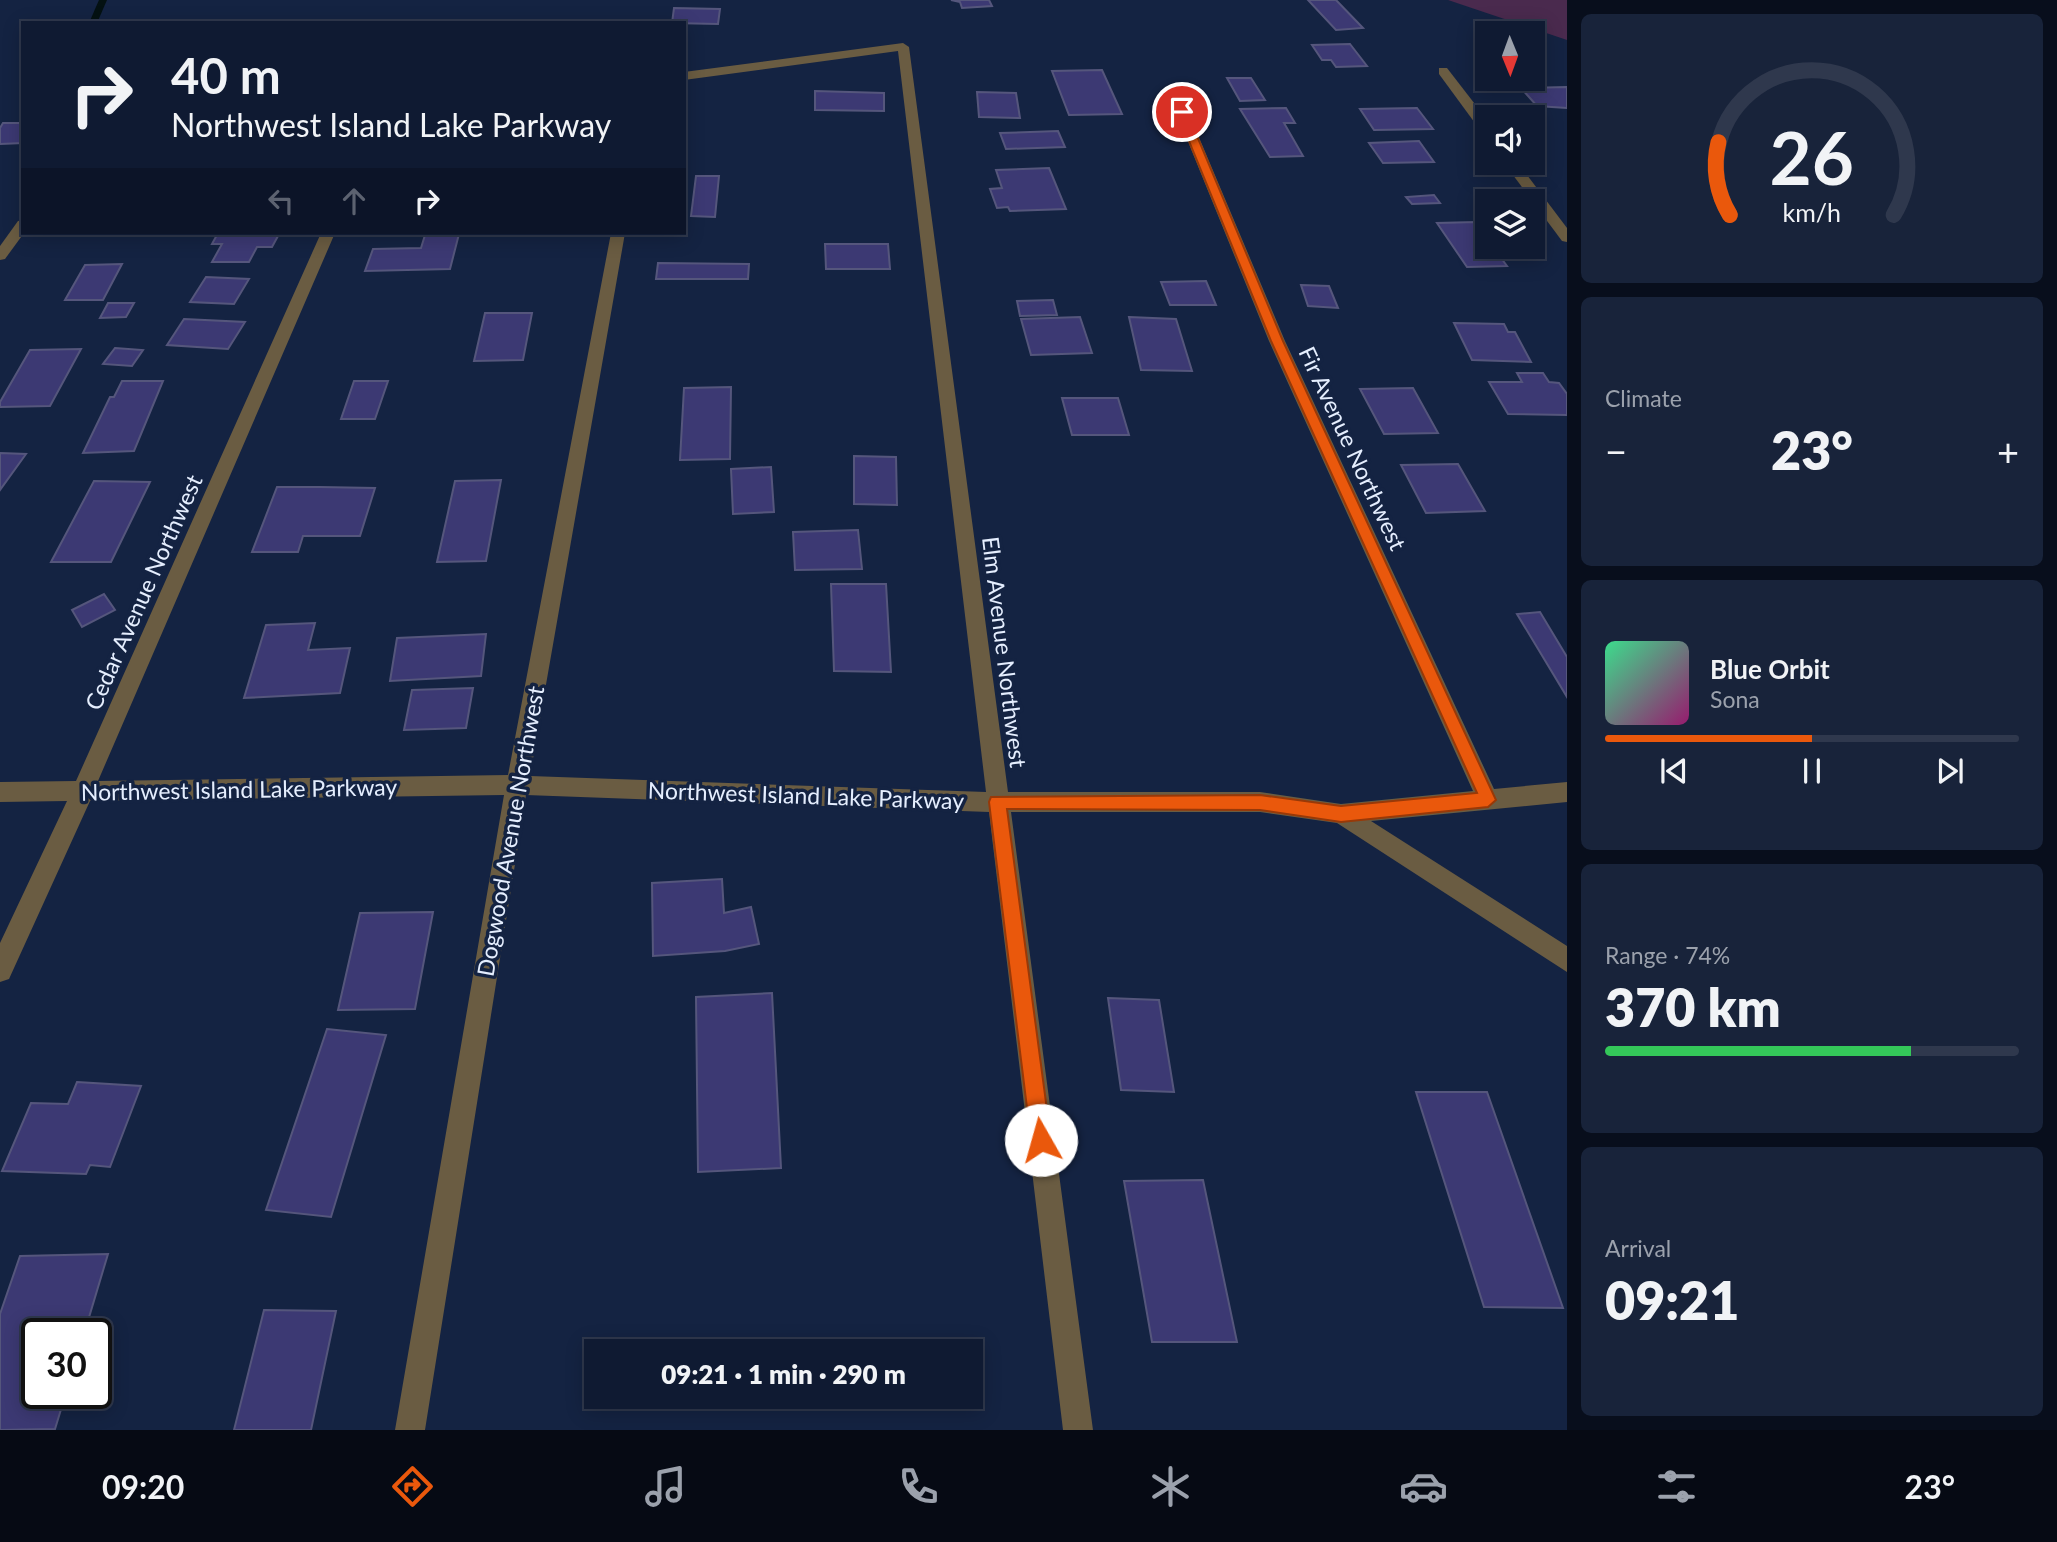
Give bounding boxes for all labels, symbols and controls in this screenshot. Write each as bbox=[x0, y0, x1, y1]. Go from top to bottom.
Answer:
north arrow bbox=[1475, 21, 1545, 91]
map controls bbox=[1475, 21, 1545, 259]
text: 40 m bbox=[171, 46, 281, 104]
icon: right bbox=[56, 49, 147, 140]
pin bbox=[1152, 82, 1212, 142]
icon: arrive bbox=[1163, 93, 1201, 131]
text: Northwest Island Lake Parkway bbox=[171, 105, 611, 144]
button: sound bbox=[1475, 105, 1545, 175]
text: 26 bbox=[1770, 113, 1854, 201]
icon: left bbox=[262, 182, 300, 220]
icon: ahead bbox=[335, 182, 373, 220]
icon: right bbox=[408, 182, 446, 220]
button: layers bbox=[1475, 189, 1545, 259]
text: km/h bbox=[1783, 196, 1841, 226]
street label: Fir Avenue Northwest bbox=[1294, 342, 1413, 555]
text: Climate bbox=[1605, 384, 1682, 412]
text: 23° bbox=[1771, 419, 1853, 481]
text: − bbox=[1605, 428, 1627, 474]
text: + bbox=[1997, 428, 2019, 474]
street label: Cedar Avenue Northwest bbox=[78, 469, 208, 714]
street label: Elm Avenue Northwest bbox=[977, 535, 1033, 770]
text: Blue Orbit bbox=[1710, 653, 1830, 685]
street label: Dogwood Avenue Northwest bbox=[471, 683, 549, 978]
text: Sona bbox=[1710, 685, 1760, 713]
icon: previous bbox=[1655, 752, 1693, 790]
icon: pause bbox=[1793, 752, 1831, 790]
icon: next bbox=[1931, 752, 1969, 790]
street label: Northwest Island Lake Parkway bbox=[81, 772, 398, 806]
street label: Northwest Island Lake Parkway bbox=[647, 775, 965, 815]
text: Range · 74% bbox=[1605, 941, 1730, 969]
text: 370 km bbox=[1605, 976, 1781, 1038]
position arrow bbox=[1004, 1103, 1078, 1177]
text: Arrival bbox=[1605, 1234, 1671, 1262]
text: 09:21 bbox=[1605, 1269, 1739, 1331]
speed limit sign: 30 bbox=[21, 1318, 112, 1409]
text: 09:21 · 1 min · 290 m bbox=[661, 1358, 906, 1390]
icon: directions bbox=[388, 1462, 437, 1511]
icon: music bbox=[641, 1462, 690, 1511]
icon: phone bbox=[894, 1462, 943, 1511]
icon: climate bbox=[1146, 1462, 1195, 1511]
icon: car bbox=[1399, 1462, 1448, 1511]
icon: filters bbox=[1652, 1462, 1701, 1511]
text: 09:20 bbox=[102, 1467, 184, 1506]
text: 23° bbox=[1905, 1467, 1955, 1506]

